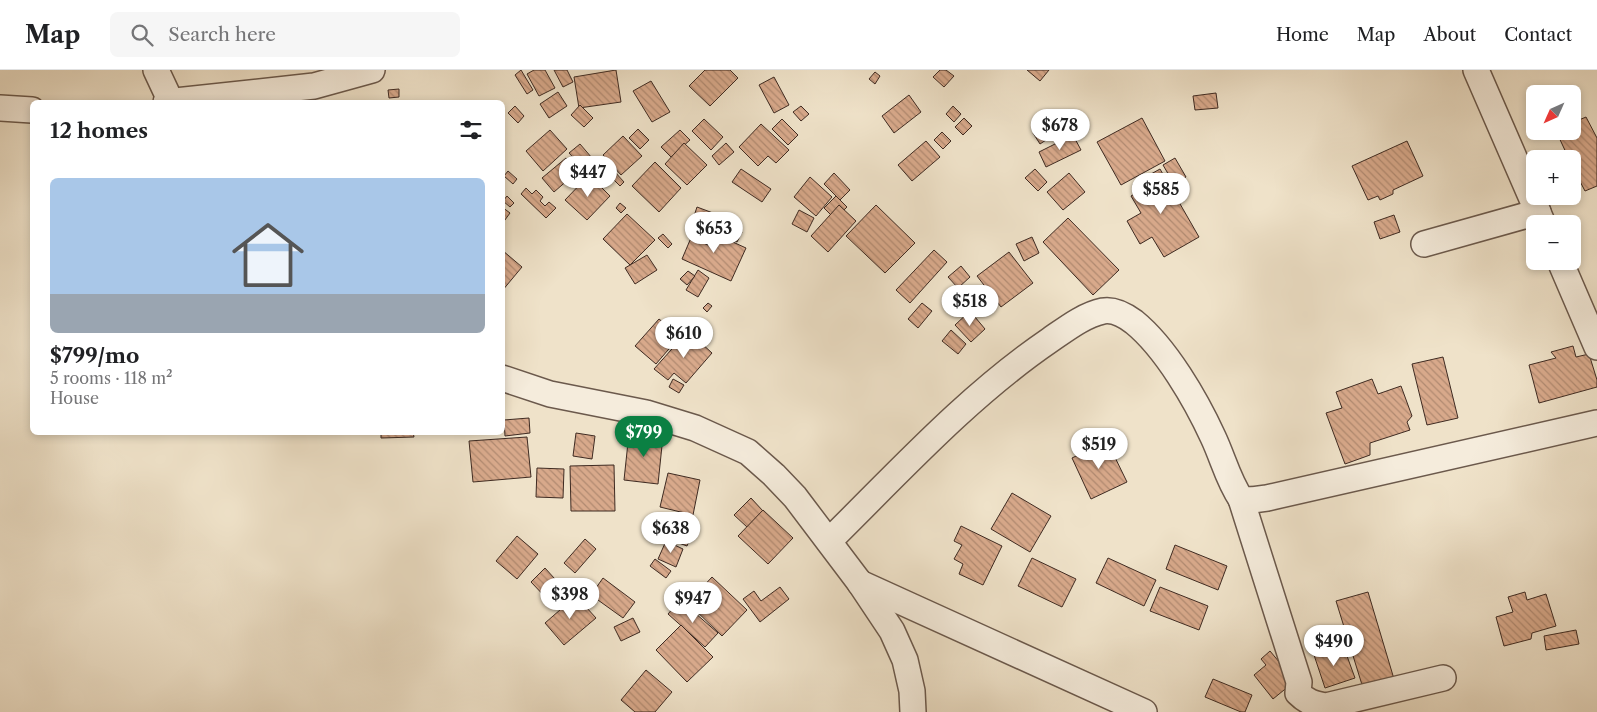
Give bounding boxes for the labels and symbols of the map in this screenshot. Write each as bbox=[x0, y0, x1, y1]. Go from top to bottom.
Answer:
north arrow bbox=[1526, 85, 1581, 140]
pin: $678 bbox=[1030, 108, 1090, 151]
pin: $447 bbox=[558, 156, 618, 198]
pin: $585 bbox=[1131, 172, 1191, 215]
pin: $653 bbox=[684, 212, 744, 254]
pin: $518 bbox=[940, 284, 1000, 327]
pin: $610 bbox=[654, 316, 714, 359]
pin: $799 bbox=[614, 416, 674, 458]
pin: $519 bbox=[1069, 428, 1129, 470]
pin: $638 bbox=[641, 512, 701, 554]
pin: $398 bbox=[540, 578, 600, 620]
pin: $947 bbox=[663, 582, 723, 624]
pin: $490 bbox=[1304, 624, 1364, 667]

